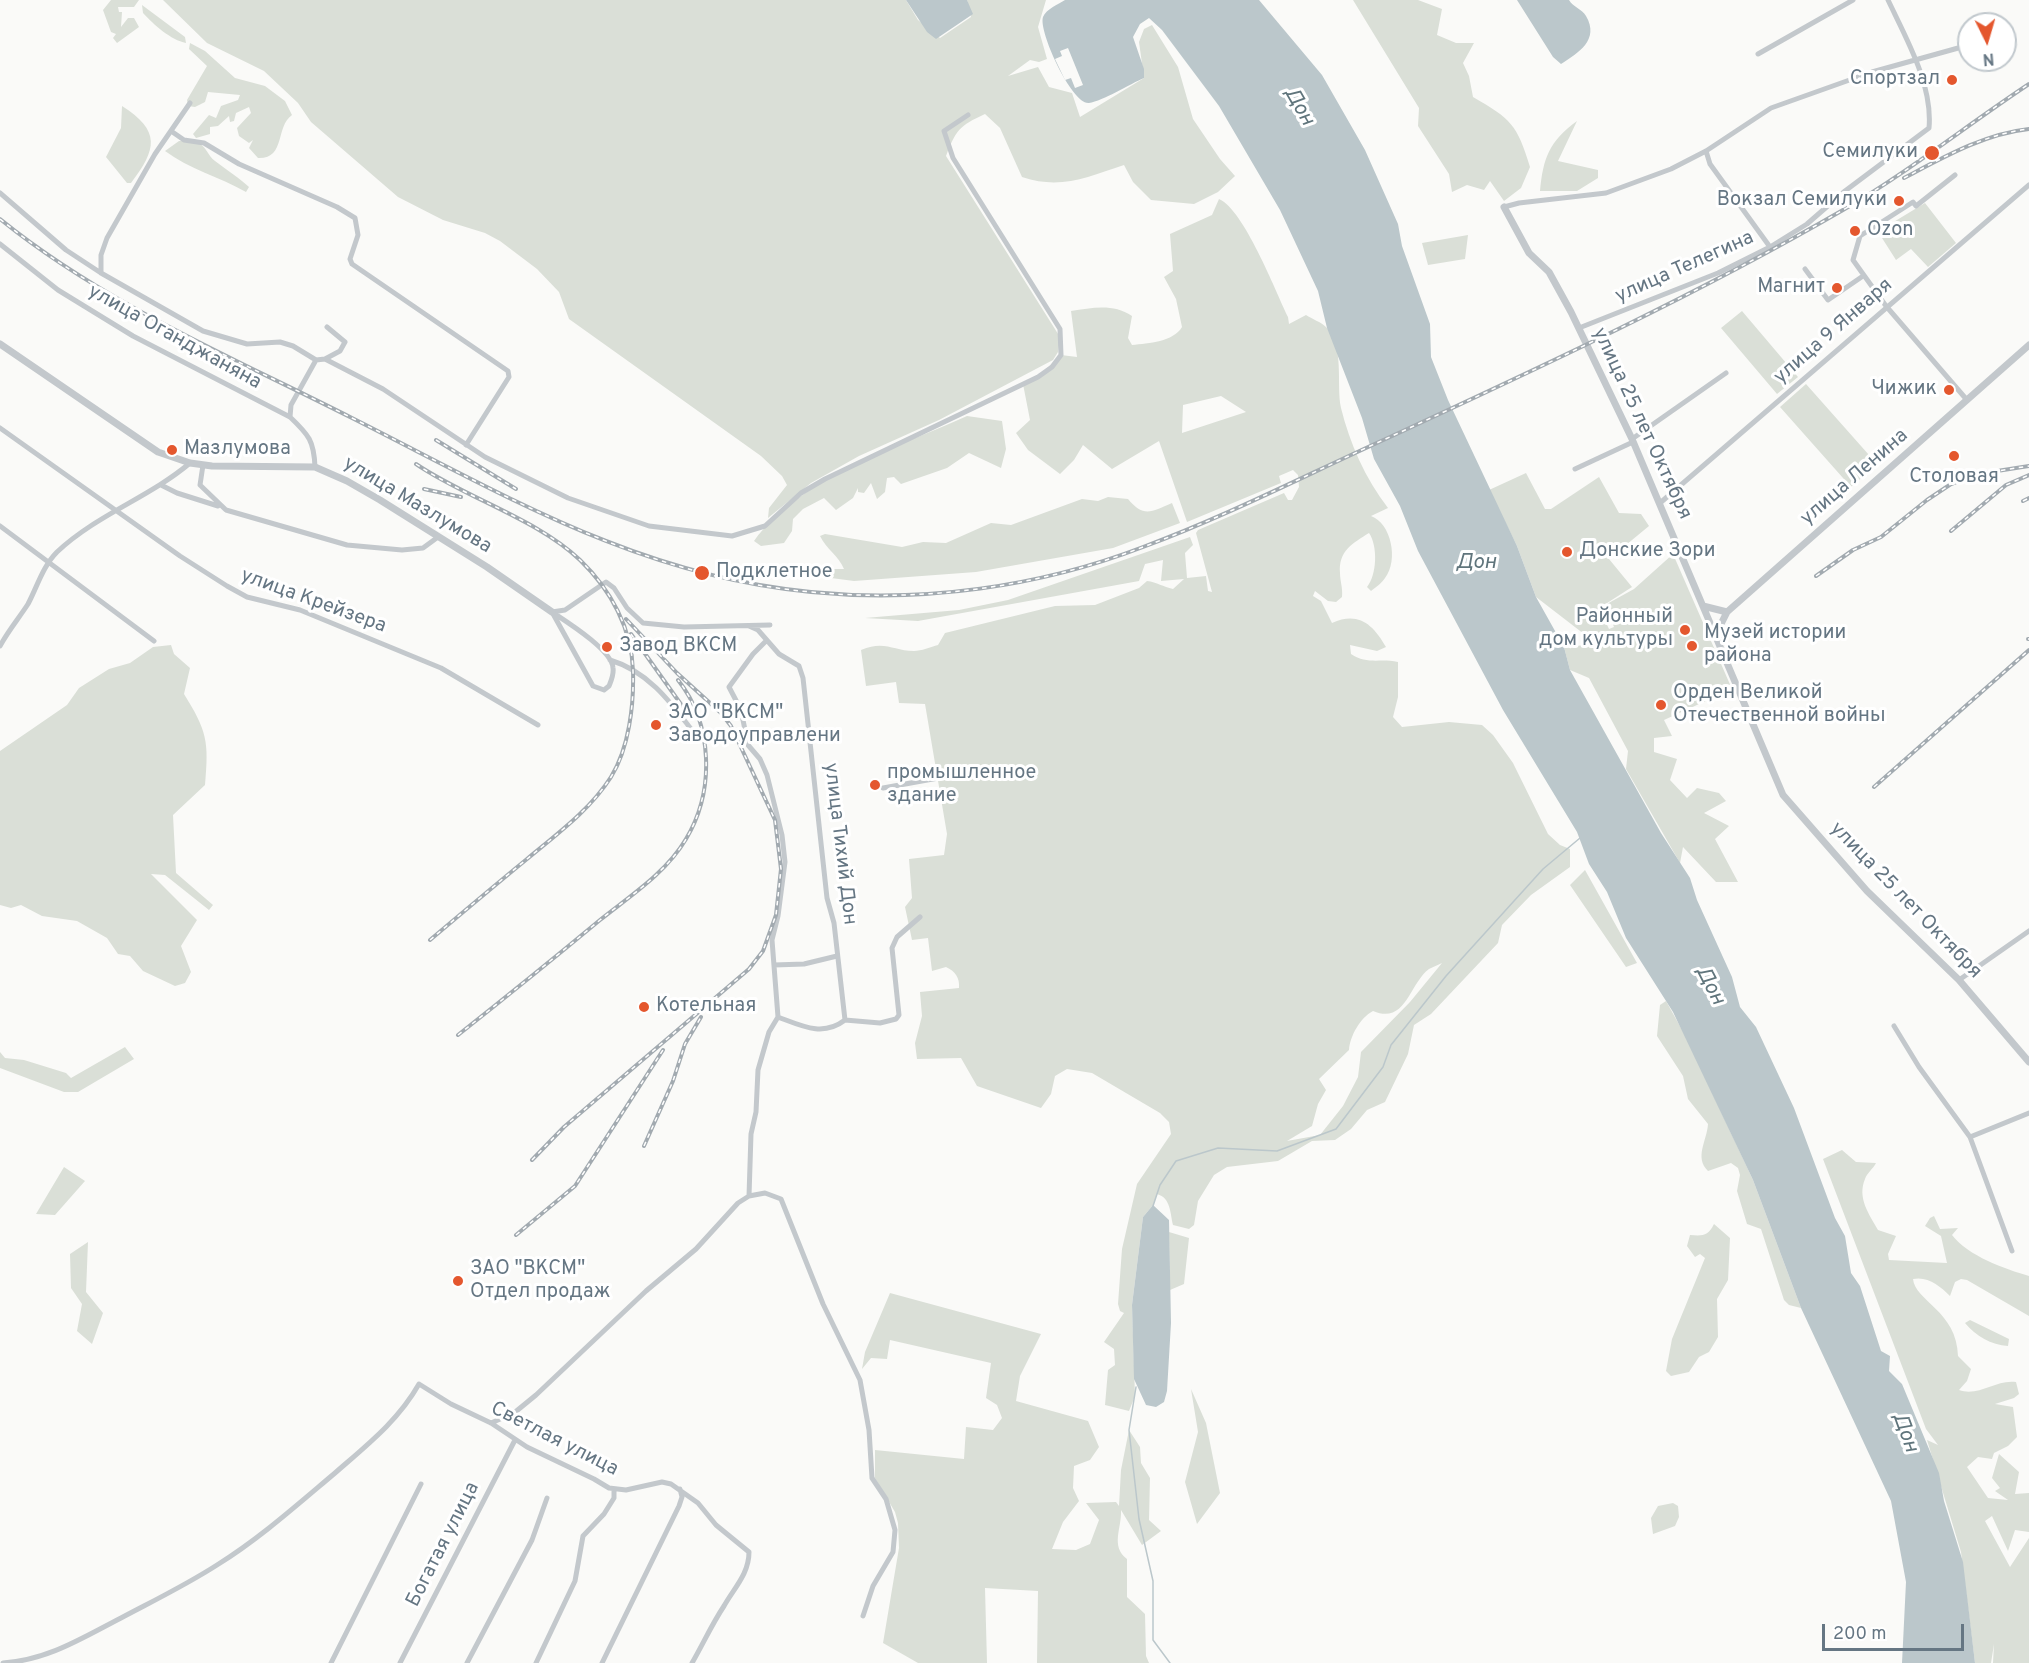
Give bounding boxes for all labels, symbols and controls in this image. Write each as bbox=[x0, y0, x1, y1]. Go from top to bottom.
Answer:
north arrow bbox=[1957, 12, 2017, 72]
text: N bbox=[1982, 47, 1995, 68]
place label: Спортзал bbox=[1850, 68, 1940, 92]
marker: Спортзал bbox=[1945, 73, 1959, 87]
water label: Дон bbox=[1277, 83, 1319, 131]
place label: Семилуки bbox=[1822, 141, 1918, 165]
marker: Семилуки bbox=[1923, 144, 1941, 162]
place label: Вокзал Семилуки bbox=[1717, 189, 1887, 213]
marker: Вокзал Семилуки bbox=[1892, 194, 1906, 208]
place label: Ozon bbox=[1867, 219, 1913, 243]
marker: Ozon bbox=[1848, 224, 1862, 238]
street label: улица Телегина bbox=[1612, 227, 1758, 309]
street label: улица 9 Января bbox=[1770, 274, 1898, 390]
place label: Магнит bbox=[1757, 276, 1825, 300]
street label: улица Оганджаняна bbox=[83, 280, 265, 396]
marker: Магнит bbox=[1830, 281, 1844, 295]
street label: улица 25 лет Октября bbox=[1586, 324, 1696, 524]
place label: Чижик bbox=[1871, 378, 1937, 402]
marker: Чижик bbox=[1942, 383, 1956, 397]
street label: улица Ленина bbox=[1796, 425, 1914, 531]
place label: Мазлумова bbox=[184, 438, 291, 462]
marker: Мазлумова bbox=[165, 443, 179, 457]
marker: Столовая bbox=[1947, 449, 1961, 463]
street label: улица Мазлумова bbox=[338, 452, 496, 560]
place label: Столовая bbox=[1909, 466, 1999, 490]
place label: Донские Зори bbox=[1579, 540, 1715, 564]
marker: Донские Зори bbox=[1560, 545, 1574, 559]
water label: Дон bbox=[1456, 551, 1496, 577]
place label: Подклетное bbox=[716, 561, 833, 585]
marker: Подклетное bbox=[693, 564, 711, 582]
street label: улица Крейзера bbox=[237, 565, 389, 639]
place label: Районный дом культуры bbox=[1539, 606, 1673, 653]
place label: Музей истории района bbox=[1704, 622, 1846, 669]
marker: Районный дом культуры bbox=[1678, 623, 1692, 637]
place label: Завод ВКСМ bbox=[619, 635, 737, 659]
marker: Музей истории района bbox=[1685, 639, 1699, 653]
marker: Завод ВКСМ bbox=[600, 640, 614, 654]
place label: Орден Великой Отечественной войны bbox=[1673, 682, 1885, 729]
marker: Орден Великой Отечественной войны bbox=[1654, 698, 1668, 712]
place label: ЗАО "ВКСМ" Заводоуправлени bbox=[668, 702, 841, 749]
marker: ЗАО "ВКСМ" Заводоуправлени bbox=[649, 718, 663, 732]
street label: улица Тихий Дон bbox=[817, 762, 861, 926]
place label: промышленное здание bbox=[887, 762, 1036, 809]
marker: промышленное здание bbox=[868, 778, 882, 792]
street label: улица 25 лет Октября bbox=[1824, 818, 1986, 984]
water label: Дон bbox=[1689, 962, 1729, 1010]
place label: Котельная bbox=[656, 995, 756, 1019]
marker: Котельная bbox=[637, 1000, 651, 1014]
place label: ЗАО "ВКСМ" Отдел продаж bbox=[470, 1258, 611, 1305]
marker: ЗАО "ВКСМ" Отдел продаж bbox=[451, 1274, 465, 1288]
street label: Светлая улица bbox=[486, 1397, 622, 1483]
water label: Дон bbox=[1885, 1410, 1923, 1456]
street label: Богатая улица bbox=[402, 1479, 486, 1611]
scale bar bbox=[1825, 1612, 1968, 1650]
text: 200 m bbox=[1833, 1623, 1886, 1646]

